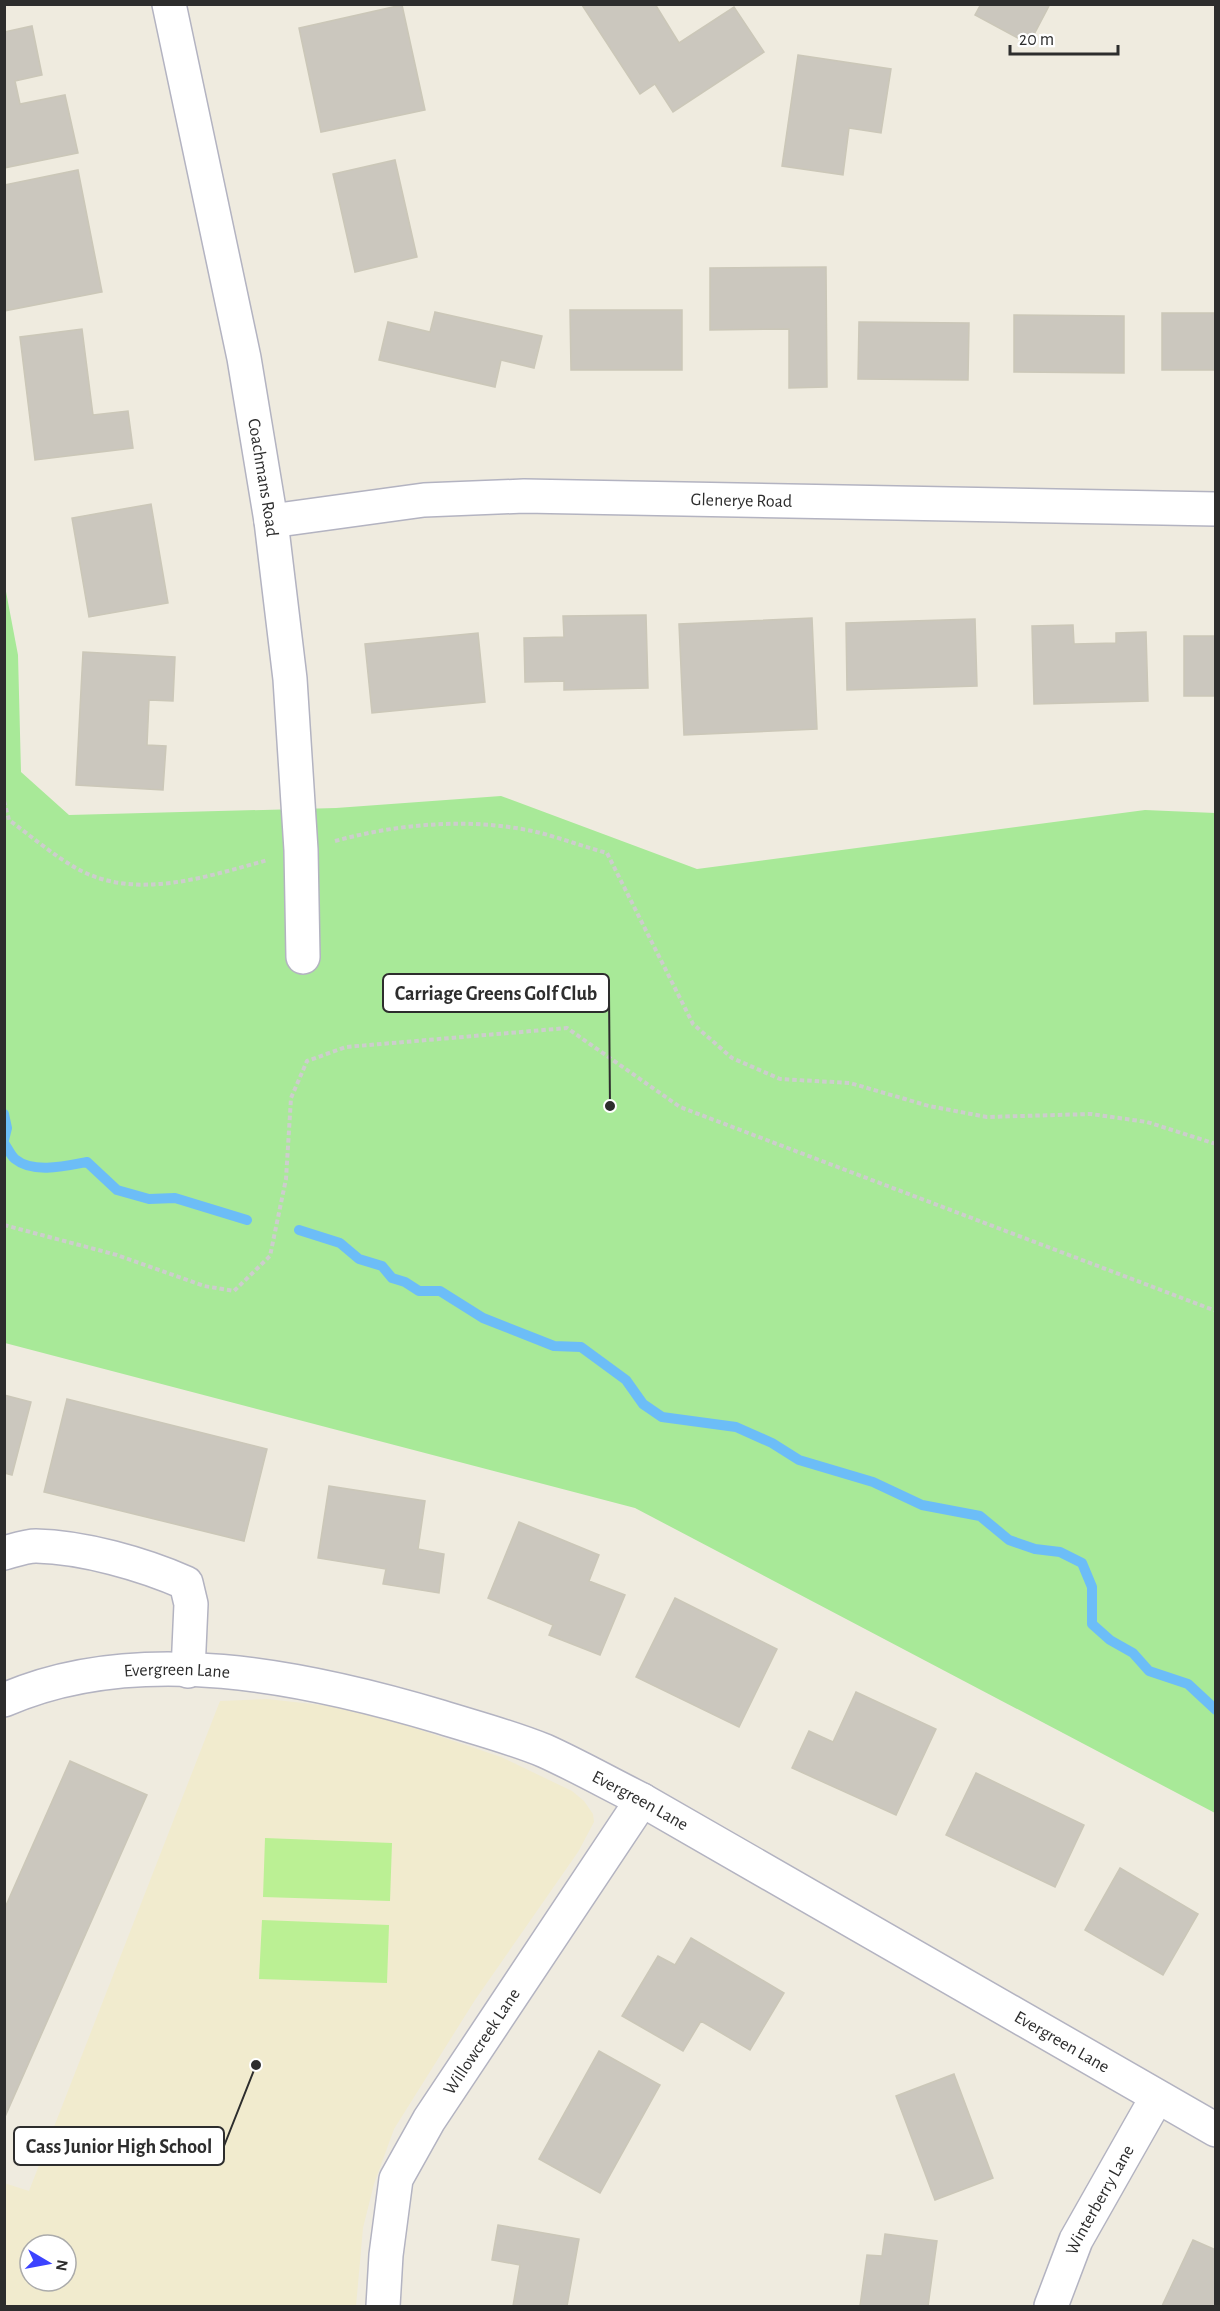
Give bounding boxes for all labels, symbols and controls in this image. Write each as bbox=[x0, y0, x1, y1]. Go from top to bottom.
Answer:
scale bar bbox=[1010, 18, 1118, 56]
text: 20 m bbox=[1019, 31, 1054, 49]
street label: Coachmans Road bbox=[244, 417, 281, 538]
street label: Glenerye Road bbox=[690, 491, 792, 511]
callout: Carriage Greens Golf Club bbox=[383, 974, 609, 1012]
text: Carriage Greens Golf Club bbox=[395, 984, 597, 1004]
street label: Evergreen Lane bbox=[123, 1661, 231, 1682]
street label: Evergreen Lane bbox=[589, 1768, 691, 1834]
street label: Willowcreek Lane bbox=[441, 1985, 524, 2098]
street label: Evergreen Lane bbox=[1011, 2008, 1112, 2077]
callout: Cass Junior High School bbox=[14, 2127, 224, 2165]
text: Cass Junior High School bbox=[26, 2137, 212, 2157]
street label: Winterberry Lane bbox=[1063, 2142, 1138, 2258]
north arrow bbox=[18, 2233, 78, 2293]
text: N bbox=[53, 2259, 71, 2272]

